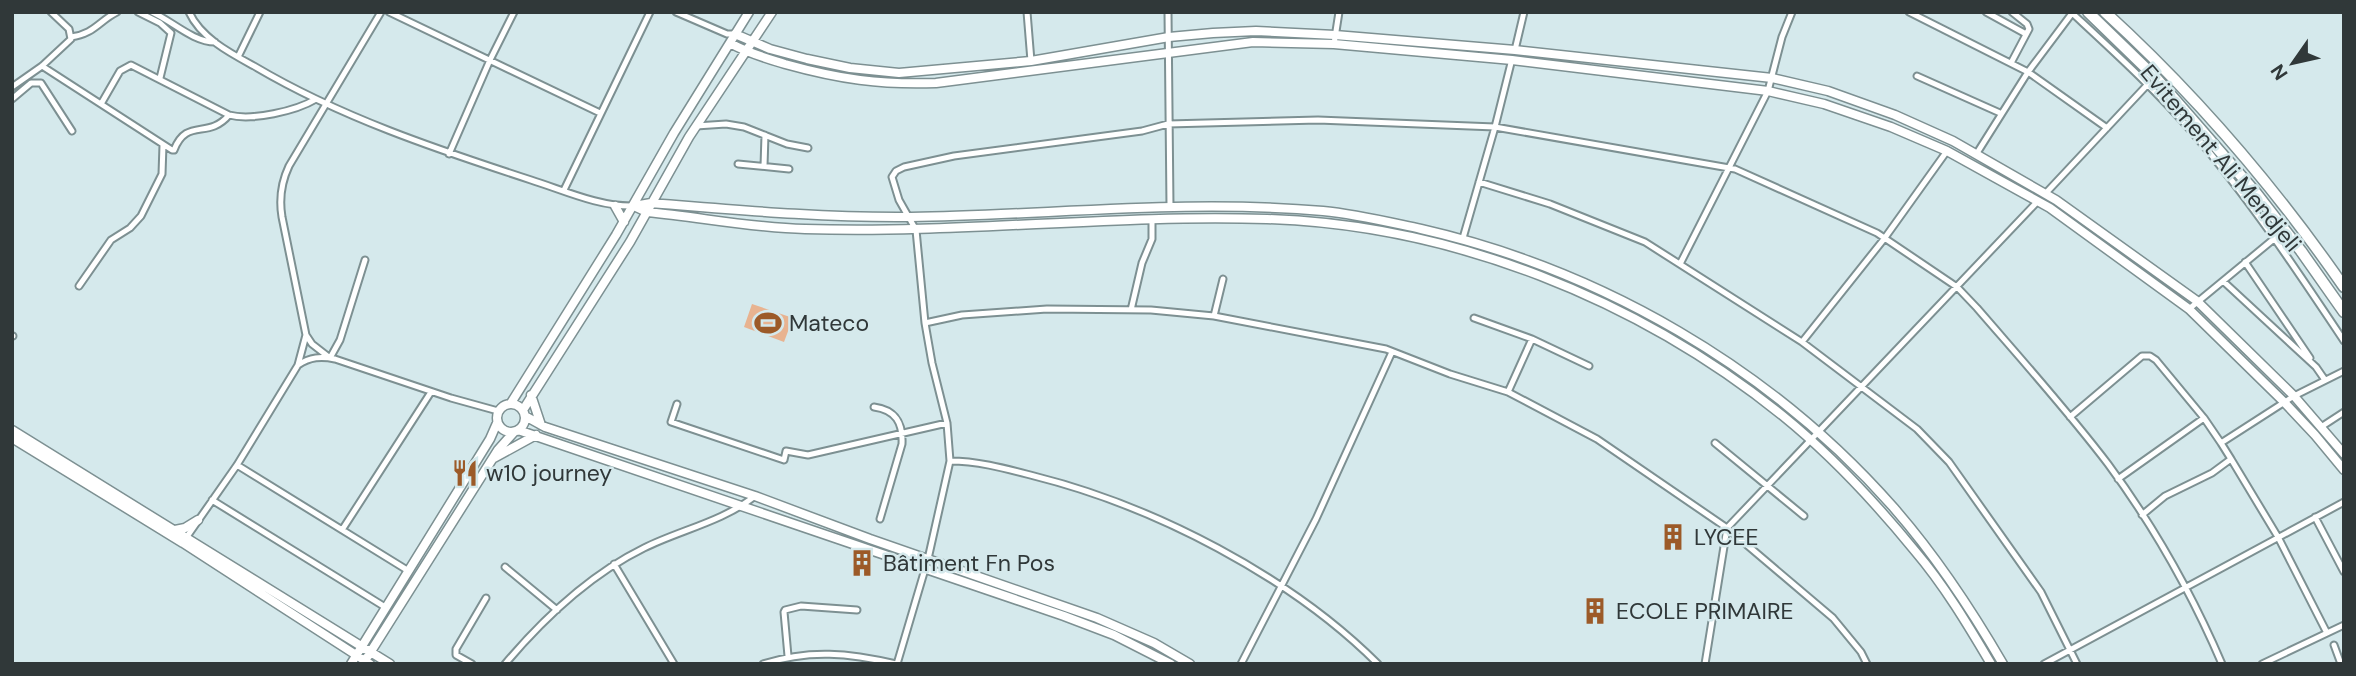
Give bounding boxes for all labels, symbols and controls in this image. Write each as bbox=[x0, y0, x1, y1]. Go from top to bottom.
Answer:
north arrow bbox=[2258, 28, 2328, 98]
street label: Evitement Ali Mendjeli bbox=[2134, 58, 2308, 258]
text: N bbox=[2265, 59, 2294, 85]
sports icon: Mateco bbox=[753, 308, 783, 338]
place label: Mateco bbox=[789, 308, 869, 338]
restaurant icon: w10 journey bbox=[450, 458, 480, 488]
place label: w10 journey bbox=[486, 458, 612, 488]
building icon: LYCEE bbox=[1658, 522, 1688, 552]
place label: LYCEE bbox=[1694, 522, 1759, 552]
building icon: Bâtiment Fn Pos bbox=[847, 548, 877, 578]
place label: Bâtiment Fn Pos bbox=[883, 548, 1055, 578]
building icon: ECOLE PRIMAIRE bbox=[1580, 596, 1610, 626]
place label: ECOLE PRIMAIRE bbox=[1616, 596, 1794, 626]

